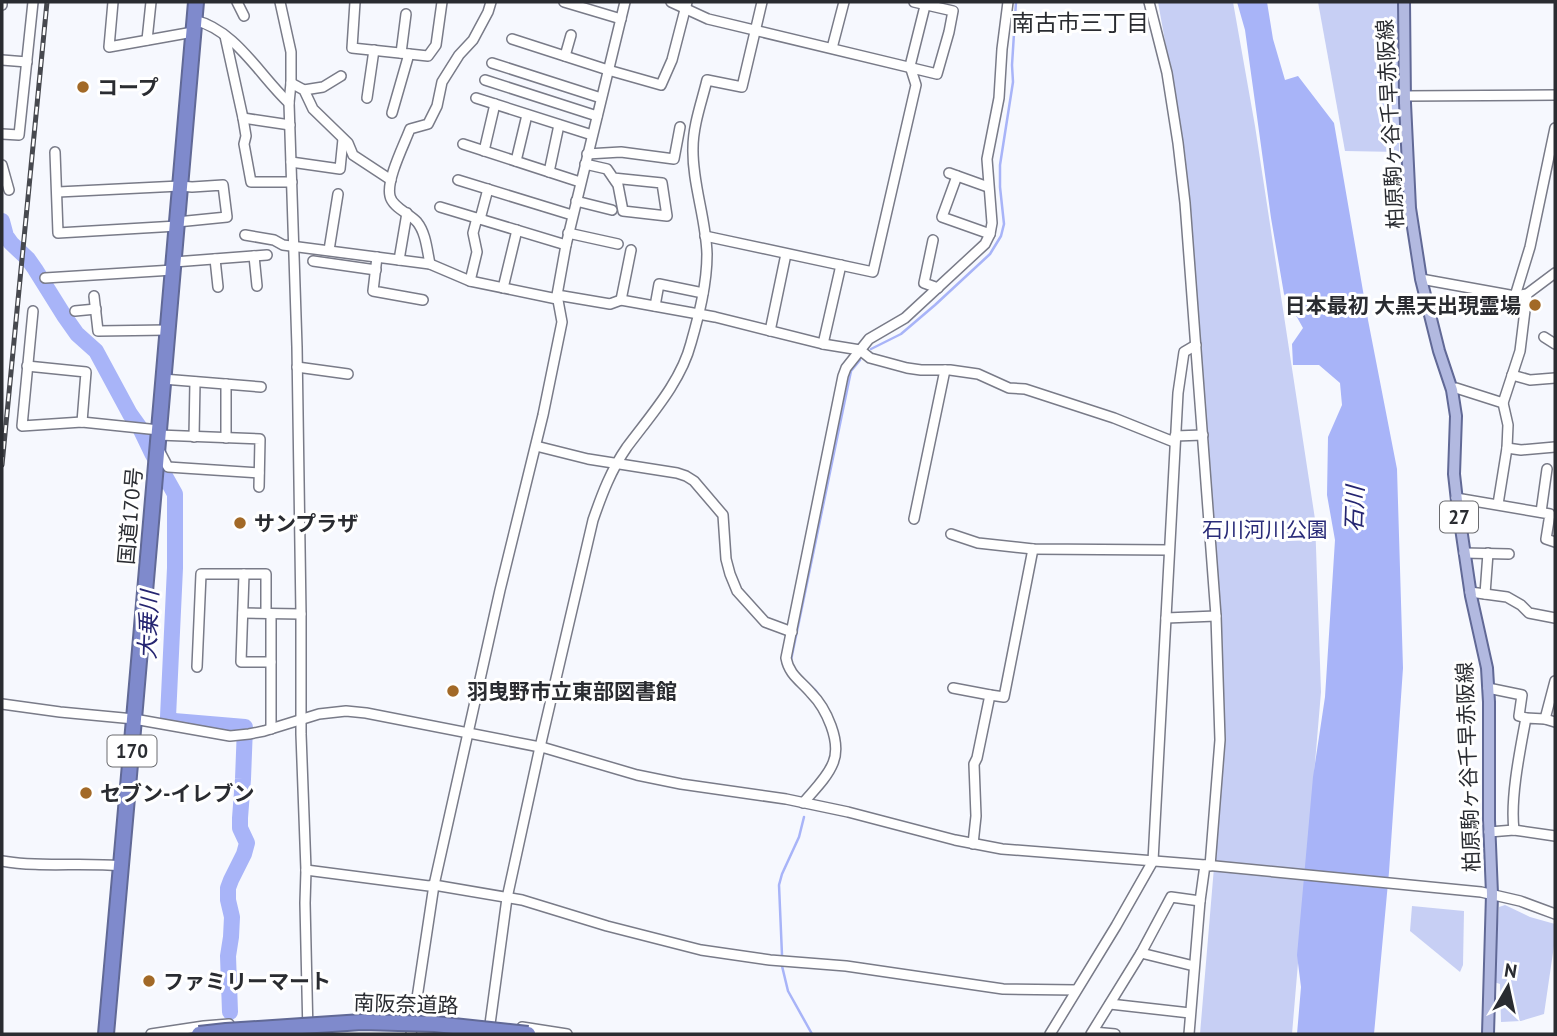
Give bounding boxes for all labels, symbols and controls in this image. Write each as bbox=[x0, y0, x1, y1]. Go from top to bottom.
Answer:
district label: 南古市三丁目 bbox=[1011, 8, 1149, 37]
street label: 柏原駒ヶ谷千早赤阪線 bbox=[1371, 18, 1409, 230]
place label: コープ bbox=[97, 74, 159, 101]
marker: コープ bbox=[75, 79, 91, 95]
place label: 日本最初 大黒天出現霊場 bbox=[1285, 292, 1521, 319]
marker: 日本最初 大黒天出現霊場 bbox=[1527, 297, 1543, 313]
street label: 国道170号 bbox=[112, 466, 148, 566]
water label: 石川 bbox=[1339, 483, 1369, 532]
road number: 27 bbox=[1440, 502, 1478, 532]
place label: サンプラザ bbox=[254, 510, 358, 537]
marker: サンプラザ bbox=[232, 515, 248, 531]
park label: 石川河川公園 bbox=[1202, 516, 1328, 543]
water label: 大乗川 bbox=[132, 587, 164, 660]
street label: 柏原駒ヶ谷千早赤阪線 bbox=[1451, 662, 1485, 872]
place label: 羽曳野市立東部図書館 bbox=[467, 678, 677, 705]
marker: 羽曳野市立東部図書館 bbox=[445, 683, 461, 699]
road number: 170 bbox=[108, 736, 156, 766]
place label: セブン-イレブン bbox=[100, 780, 255, 807]
marker: セブン-イレブン bbox=[78, 785, 94, 801]
north arrow bbox=[1473, 952, 1543, 1022]
text: N bbox=[1503, 957, 1519, 983]
place label: ファミリーマート bbox=[163, 968, 331, 995]
marker: ファミリーマート bbox=[141, 973, 157, 989]
street label: 南阪奈道路 bbox=[353, 989, 459, 1019]

